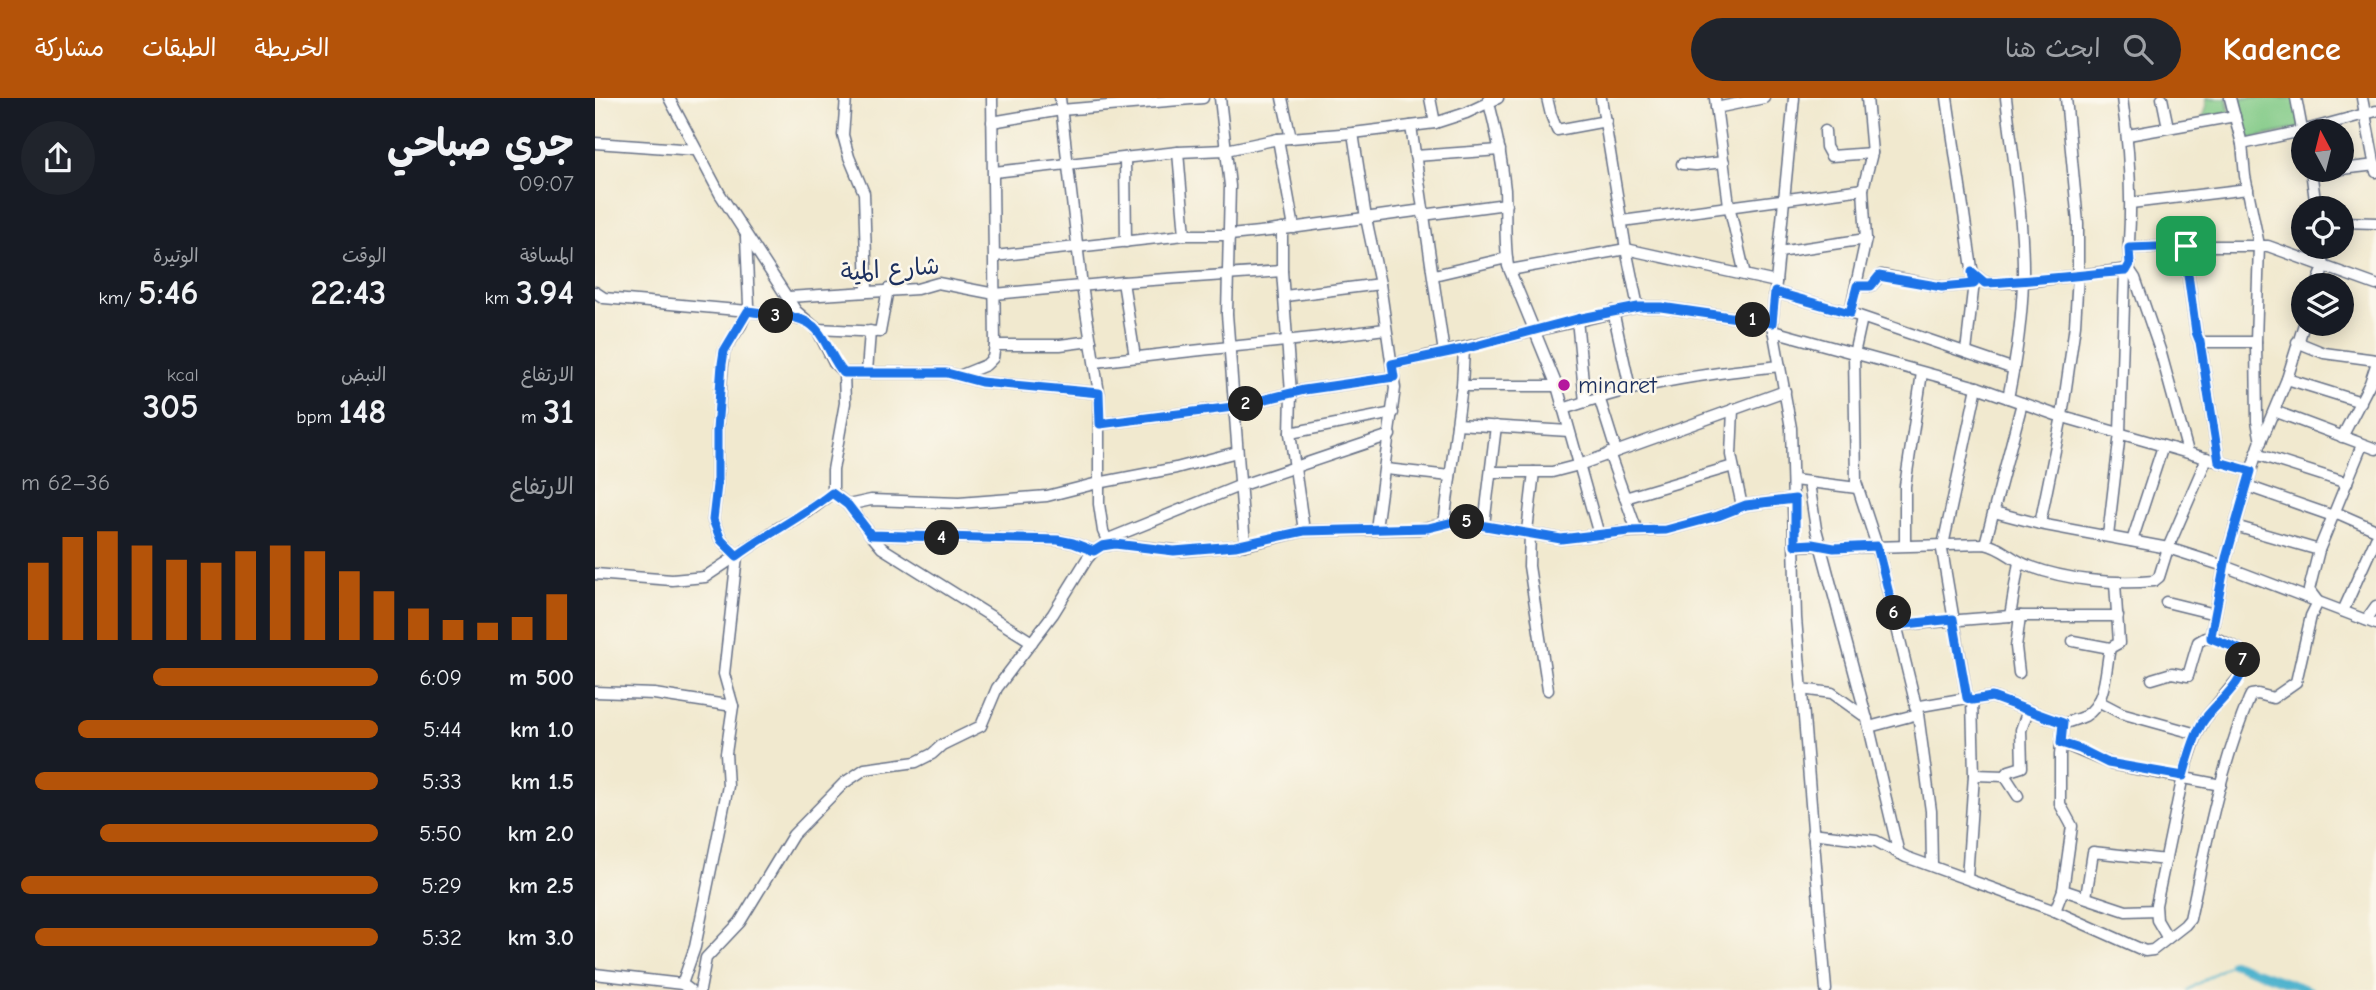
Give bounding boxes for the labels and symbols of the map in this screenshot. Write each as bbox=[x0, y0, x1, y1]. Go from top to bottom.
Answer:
north arrow bbox=[2291, 119, 2354, 182]
pin bbox=[2156, 216, 2216, 276]
street label: شارع المية bbox=[840, 252, 941, 289]
pin: 3 bbox=[759, 298, 793, 333]
pin: 1 bbox=[1735, 302, 1771, 338]
place label: minaret bbox=[1578, 371, 1658, 399]
marker: minaret bbox=[1556, 377, 1572, 393]
pin: 2 bbox=[1229, 386, 1263, 422]
pin: 5 bbox=[1449, 504, 1485, 540]
pin: 4 bbox=[925, 520, 959, 556]
pin: 6 bbox=[1877, 596, 1911, 630]
pin: 7 bbox=[2225, 642, 2261, 678]

